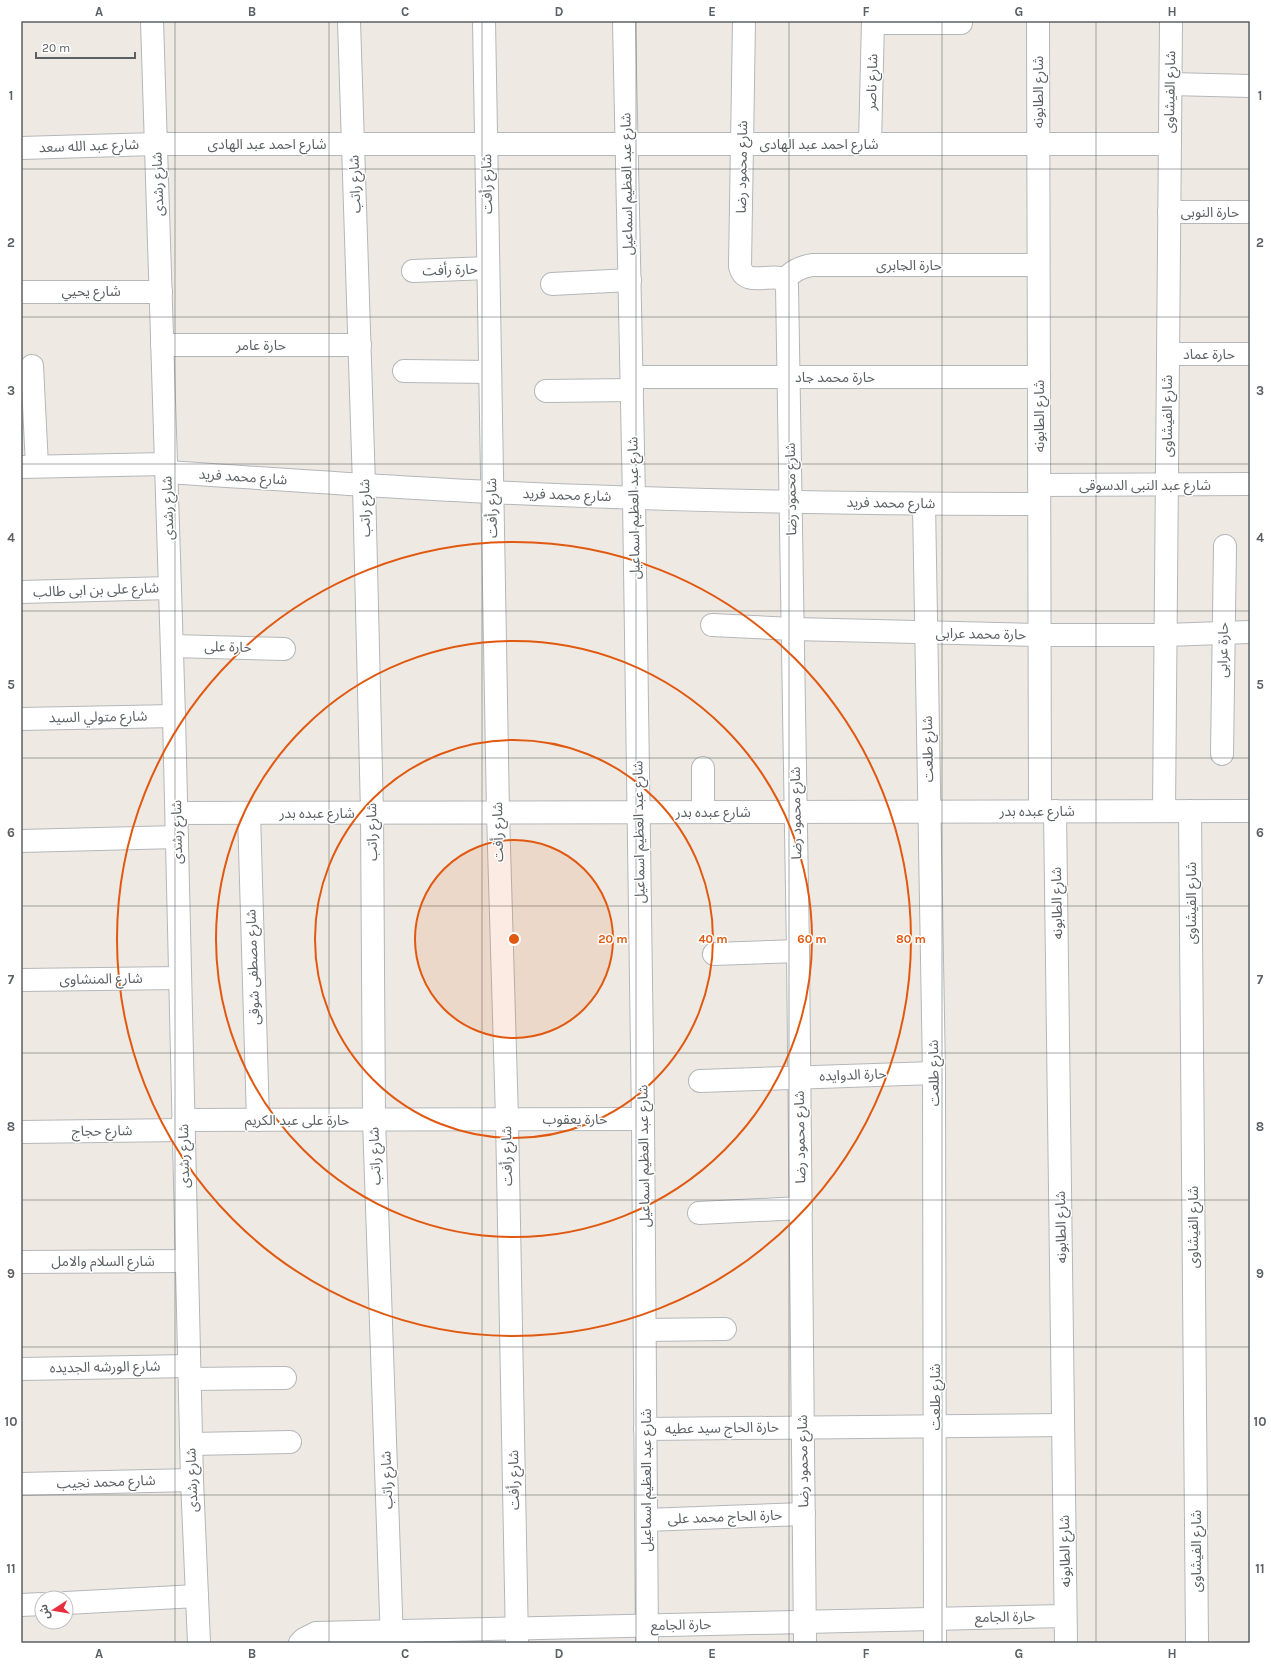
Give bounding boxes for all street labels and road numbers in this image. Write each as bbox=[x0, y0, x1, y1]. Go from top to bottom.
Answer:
street label: شارع الفيشاوى bbox=[1161, 51, 1181, 133]
street label: شارع ناصر bbox=[862, 53, 883, 112]
street label: شارع الطابونه bbox=[1030, 56, 1049, 128]
street label: شارع عبد العظيم اسماعيل bbox=[617, 112, 639, 256]
street label: شارع محمود رضا bbox=[733, 120, 753, 214]
street label: شارع عبد الله سعد bbox=[39, 136, 139, 158]
street label: شارع احمد عبد الهادى bbox=[207, 136, 327, 155]
street label: شارع احمد عبد الهادى bbox=[759, 136, 879, 155]
street label: شارع رشدى bbox=[148, 151, 170, 216]
street label: شارع رأفت bbox=[477, 154, 498, 214]
street label: شارع راتب bbox=[345, 155, 367, 213]
street label: حارة النوبى bbox=[1181, 204, 1239, 221]
street label: حارة الجابرى bbox=[876, 257, 942, 274]
street label: حارة رأفت bbox=[422, 260, 478, 279]
street label: شارع يحيي bbox=[61, 283, 121, 302]
street label: حارة عامر bbox=[235, 337, 286, 354]
street label: حارة عماد bbox=[1183, 346, 1235, 363]
street label: حارة محمد جاد bbox=[795, 369, 875, 386]
street label: شارع الفيشاوى bbox=[1159, 375, 1178, 457]
street label: شارع الطابونه bbox=[1031, 380, 1050, 452]
street label: شارع عبد العظيم اسماعيل bbox=[624, 436, 646, 580]
street label: شارع محمود رضا bbox=[782, 442, 802, 536]
street label: شارع محمد فريد bbox=[198, 465, 288, 491]
street label: شارع رشدى bbox=[158, 475, 180, 540]
street label: شارع عبد النبى الدسوقى bbox=[1079, 477, 1211, 496]
street label: شارع رأفت bbox=[482, 478, 503, 538]
street label: شارع راتب bbox=[356, 479, 376, 537]
street label: شارع محمد فريد bbox=[522, 485, 612, 507]
street label: شارع محمد فريد bbox=[846, 494, 936, 514]
street label: شارع على بن ابى طالب bbox=[33, 579, 159, 603]
street label: حارة عرابى bbox=[1214, 622, 1232, 678]
street label: حارة محمد عرابى bbox=[936, 625, 1026, 643]
street label: حارة على bbox=[204, 638, 252, 656]
street label: شارع متولي السيد bbox=[49, 708, 148, 729]
street label: شارع طلعت bbox=[919, 715, 939, 783]
street label: شارع عبد العظيم اسماعيل bbox=[629, 760, 651, 904]
street label: شارع محمود رضا bbox=[787, 766, 807, 860]
street label: شارع رشدى bbox=[168, 800, 188, 864]
street label: شارع رأفت bbox=[488, 802, 509, 862]
street label: شارع راتب bbox=[363, 803, 383, 861]
street label: شارع عبده بدر bbox=[998, 803, 1075, 822]
street label: شارع عبده بدر bbox=[674, 804, 751, 823]
street label: شارع عبده بدر bbox=[278, 805, 355, 824]
street label: شارع الفيشاوى bbox=[1183, 862, 1202, 944]
street label: شارع الطابونه bbox=[1048, 867, 1068, 939]
street label: شارع مصطفى شوقى bbox=[242, 909, 266, 1025]
street label: شارع المنشاوى bbox=[59, 970, 143, 990]
street label: شارع طلعت bbox=[925, 1039, 945, 1107]
street label: حارة الدوايده bbox=[819, 1065, 887, 1085]
street label: شارع عبد العظيم اسماعيل bbox=[634, 1084, 656, 1228]
street label: شارع محمود رضا bbox=[791, 1090, 811, 1184]
street label: حارة يعقوب bbox=[543, 1111, 607, 1128]
street label: حارة على عبد الكريم bbox=[245, 1112, 349, 1131]
street label: شارع حجاج bbox=[71, 1122, 133, 1142]
street label: شارع رشدى bbox=[175, 1124, 195, 1188]
street label: شارع رأفت bbox=[497, 1126, 518, 1186]
street label: شارع راتب bbox=[365, 1127, 387, 1185]
street label: شارع الفيشاوى bbox=[1185, 1186, 1204, 1268]
street label: شارع الطابونه bbox=[1052, 1191, 1072, 1263]
street label: شارع السلام والامل bbox=[51, 1253, 155, 1272]
street label: شارع الورشه الجديده bbox=[50, 1358, 161, 1378]
street label: شارع طلعت bbox=[927, 1364, 946, 1430]
street label: شارع عبد العظيم اسماعيل bbox=[638, 1409, 657, 1551]
street label: شارع محمود رضا bbox=[794, 1414, 814, 1508]
street label: حارة الحاج سيد عطيه bbox=[665, 1419, 779, 1439]
street label: شارع رشدى bbox=[182, 1447, 204, 1512]
street label: شارع رأفت bbox=[504, 1450, 525, 1510]
street label: شارع راتب bbox=[377, 1451, 399, 1509]
street label: شارع محمد نجيب bbox=[56, 1472, 156, 1494]
street label: حارة الحاج محمد على bbox=[667, 1507, 783, 1529]
street label: شارع الفيشاوى bbox=[1188, 1510, 1207, 1592]
street label: شارع الطابونه bbox=[1056, 1515, 1076, 1587]
street label: حارة الجامع bbox=[975, 1608, 1036, 1628]
street label: حارة الجامع bbox=[651, 1616, 712, 1636]

